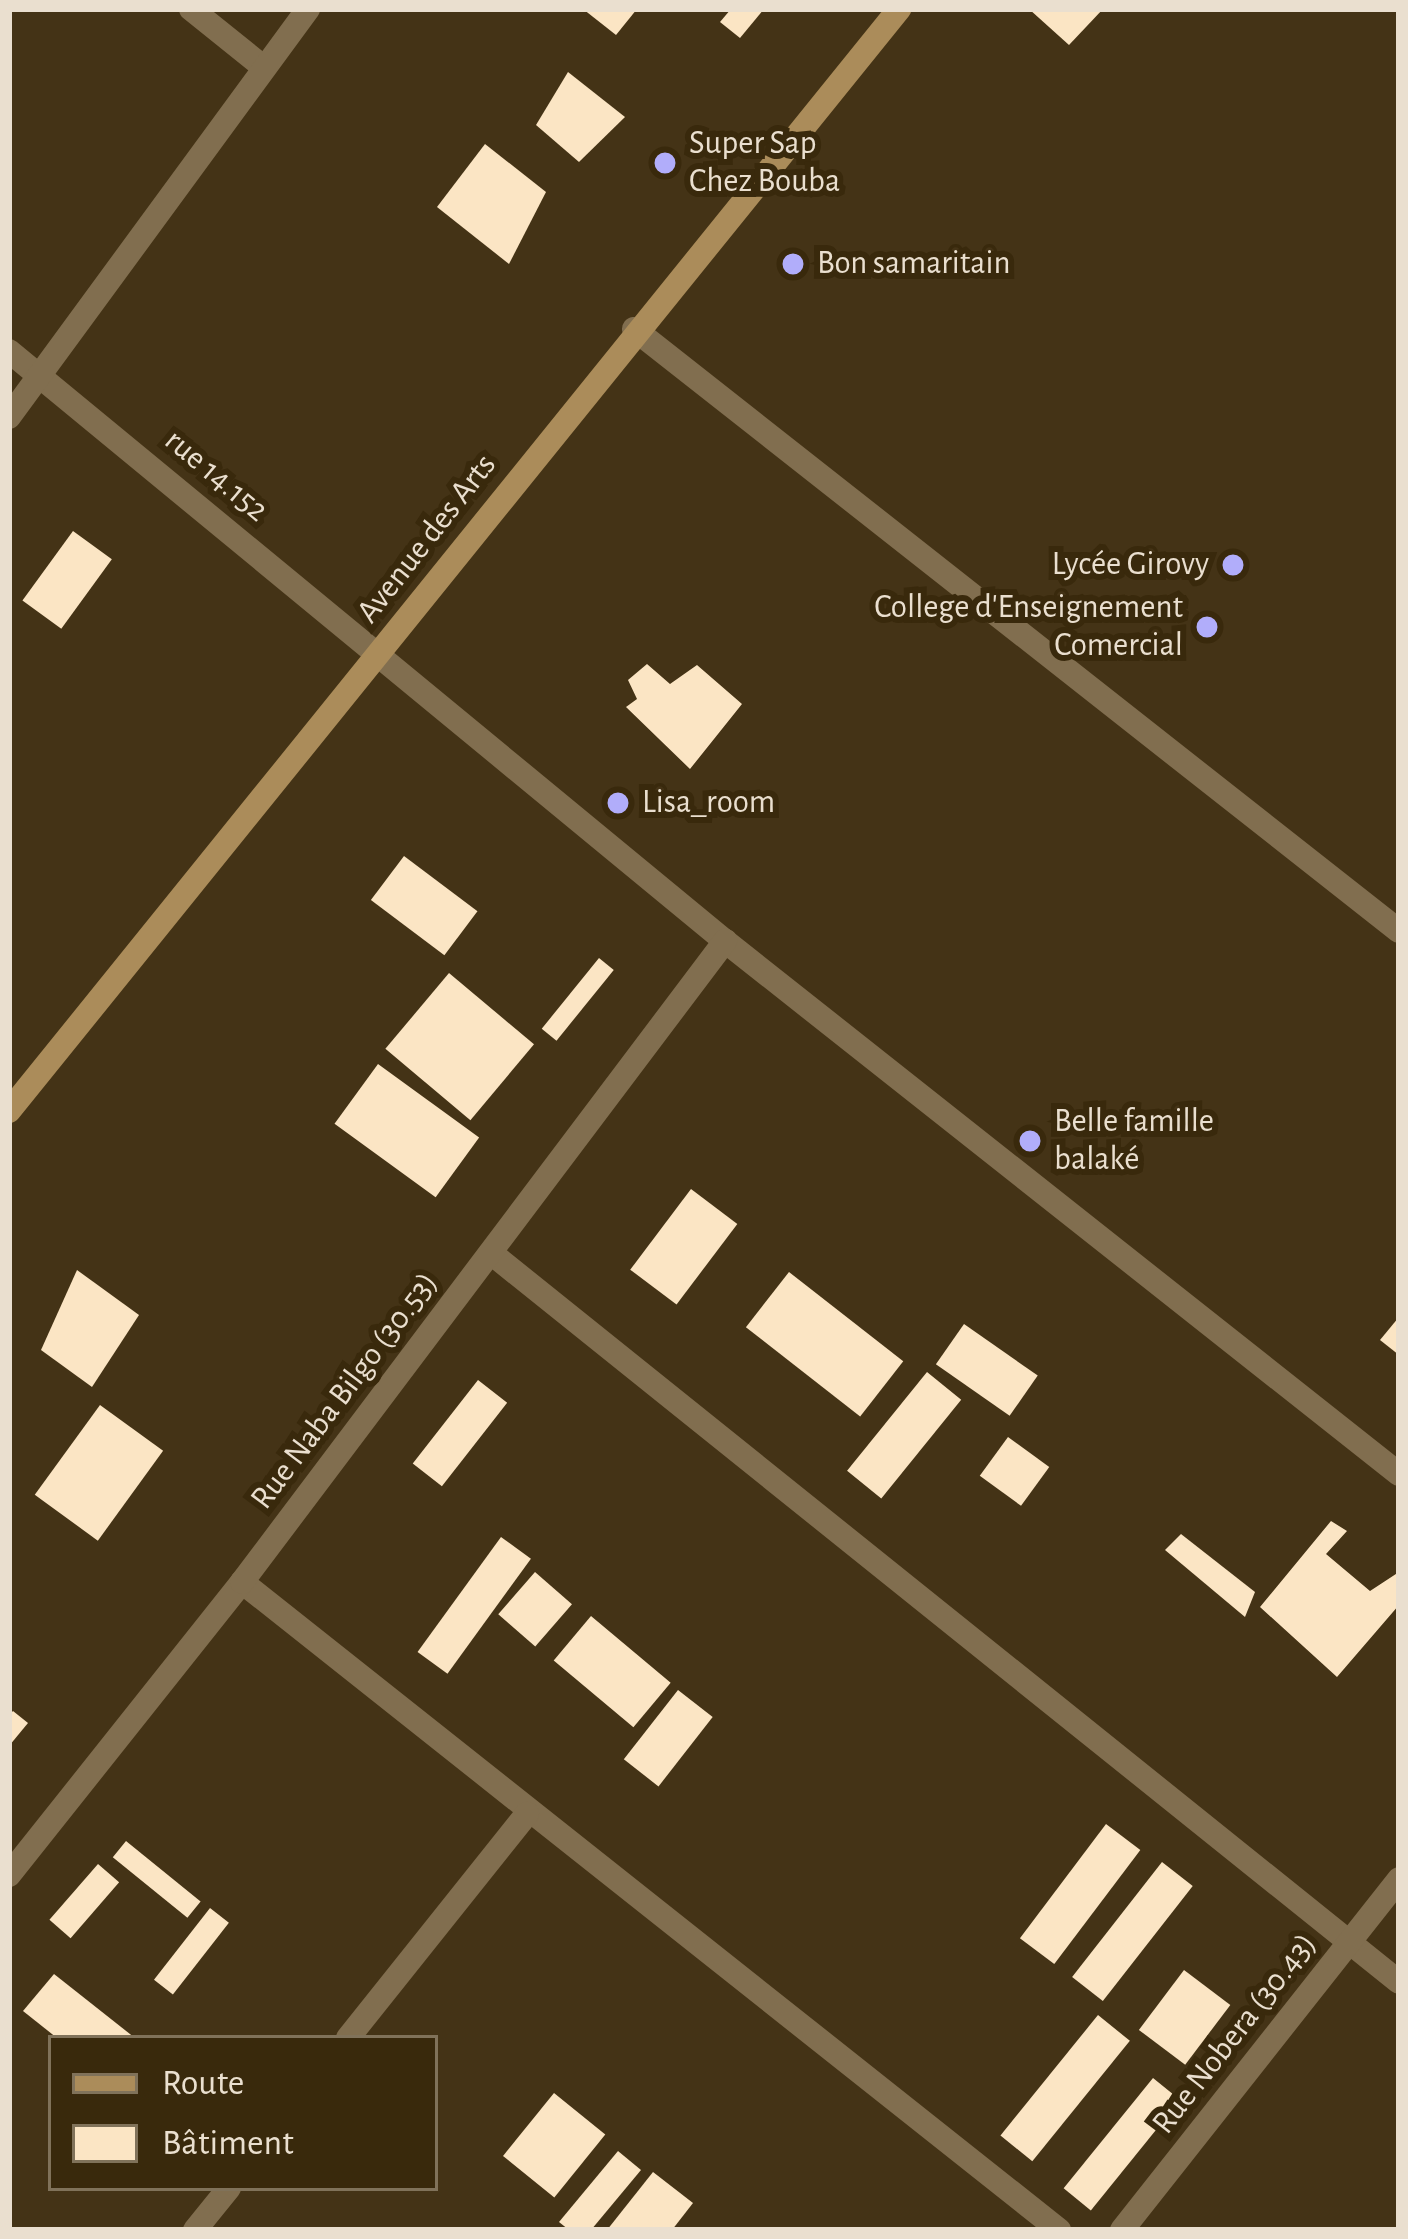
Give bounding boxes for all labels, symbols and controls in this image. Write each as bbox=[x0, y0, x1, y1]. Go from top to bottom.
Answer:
place label: Super Sap Chez Bouba bbox=[689, 124, 840, 202]
marker: Super Sap Chez Bouba bbox=[652, 150, 678, 176]
place label: Bon samaritain bbox=[817, 244, 1011, 284]
marker: Bon samaritain bbox=[780, 251, 806, 277]
street label: rue 14.152 bbox=[156, 421, 276, 531]
street label: Avenue des Arts bbox=[349, 447, 505, 631]
place label: Lycée Girovy bbox=[1052, 545, 1209, 585]
marker: Lycée Girovy bbox=[1220, 552, 1246, 578]
place label: College d'Enseignement Comercial bbox=[874, 588, 1183, 666]
marker: College d'Enseignement Comercial bbox=[1194, 614, 1220, 640]
place label: Lisa_room bbox=[642, 783, 775, 823]
marker: Lisa_room bbox=[605, 790, 631, 816]
place label: Belle famille balaké bbox=[1054, 1102, 1214, 1180]
marker: Belle famille balaké bbox=[1017, 1128, 1043, 1154]
street label: Rue Naba Bilgo (30.53) bbox=[243, 1264, 447, 1518]
street label: Rue Nobera (30.43) bbox=[1144, 1926, 1326, 2142]
legend bbox=[48, 2035, 438, 2191]
text: Route bbox=[162, 2065, 244, 2101]
text: Bâtiment bbox=[162, 2125, 294, 2161]

